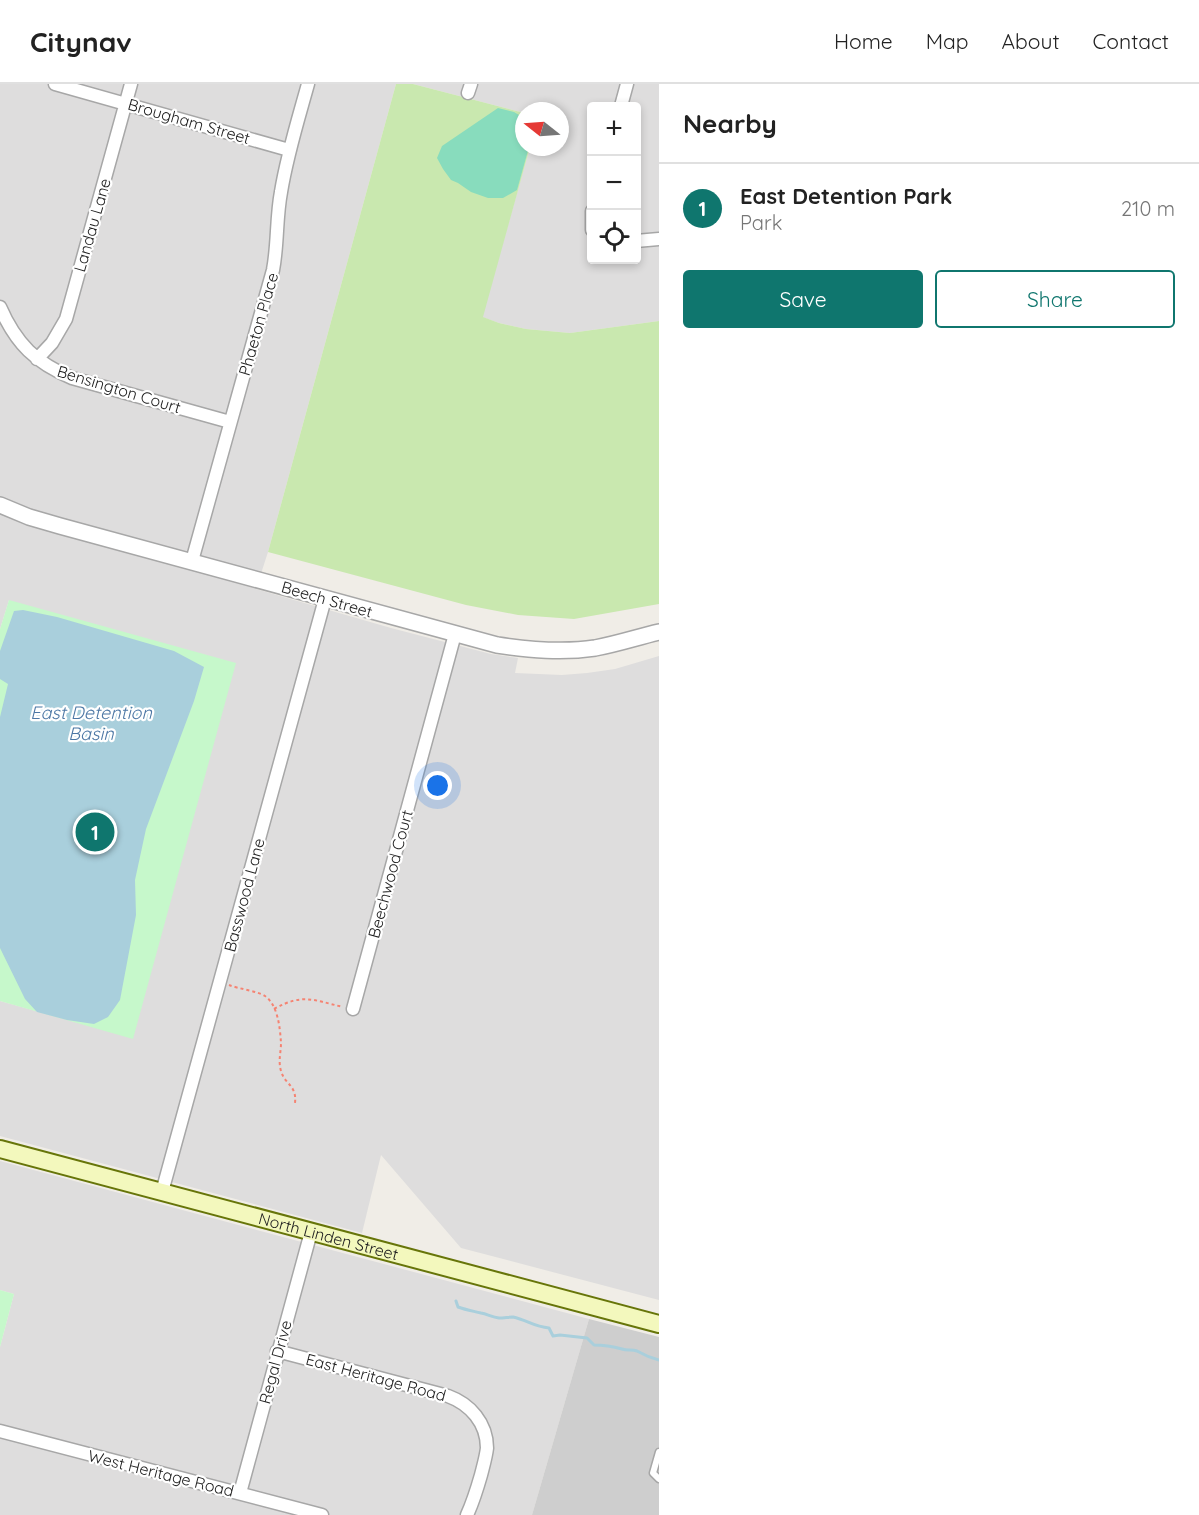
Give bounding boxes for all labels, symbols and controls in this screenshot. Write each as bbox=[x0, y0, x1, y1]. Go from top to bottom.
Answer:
text: Citynav bbox=[30, 24, 132, 59]
text: Home bbox=[834, 28, 893, 54]
text: Map bbox=[926, 28, 969, 54]
text: About bbox=[1002, 28, 1060, 54]
text: Contact bbox=[1093, 28, 1169, 54]
street label: Brougham Street bbox=[126, 94, 252, 148]
north arrow bbox=[515, 102, 569, 156]
map controls bbox=[587, 102, 641, 264]
button: + bbox=[587, 102, 641, 156]
text: Nearby bbox=[683, 107, 777, 140]
button: − bbox=[587, 156, 641, 210]
street label: Landau Lane bbox=[69, 176, 115, 274]
text: East Detention Park bbox=[740, 182, 952, 210]
text: 1 bbox=[699, 196, 706, 221]
text: 210 m bbox=[1121, 196, 1175, 221]
button: locate bbox=[587, 210, 641, 264]
text: Park bbox=[740, 210, 782, 235]
street label: Phaeton Place bbox=[234, 270, 282, 378]
button: Save bbox=[683, 270, 923, 328]
button: Share bbox=[935, 270, 1175, 328]
street label: Bensington Court bbox=[55, 361, 183, 417]
street label: Beech Street bbox=[279, 576, 375, 622]
water label: East Detention Basin bbox=[30, 701, 152, 745]
your location bbox=[423, 771, 452, 800]
street label: Beechwood Court bbox=[363, 808, 417, 940]
pin: 1 bbox=[76, 810, 115, 855]
street label: Basswood Lane bbox=[219, 836, 269, 954]
street label: North Linden Street bbox=[257, 1208, 401, 1264]
street label: Regal Drive bbox=[254, 1318, 296, 1406]
street label: East Heritage Road bbox=[304, 1349, 448, 1405]
street label: West Heritage Road bbox=[86, 1445, 236, 1501]

